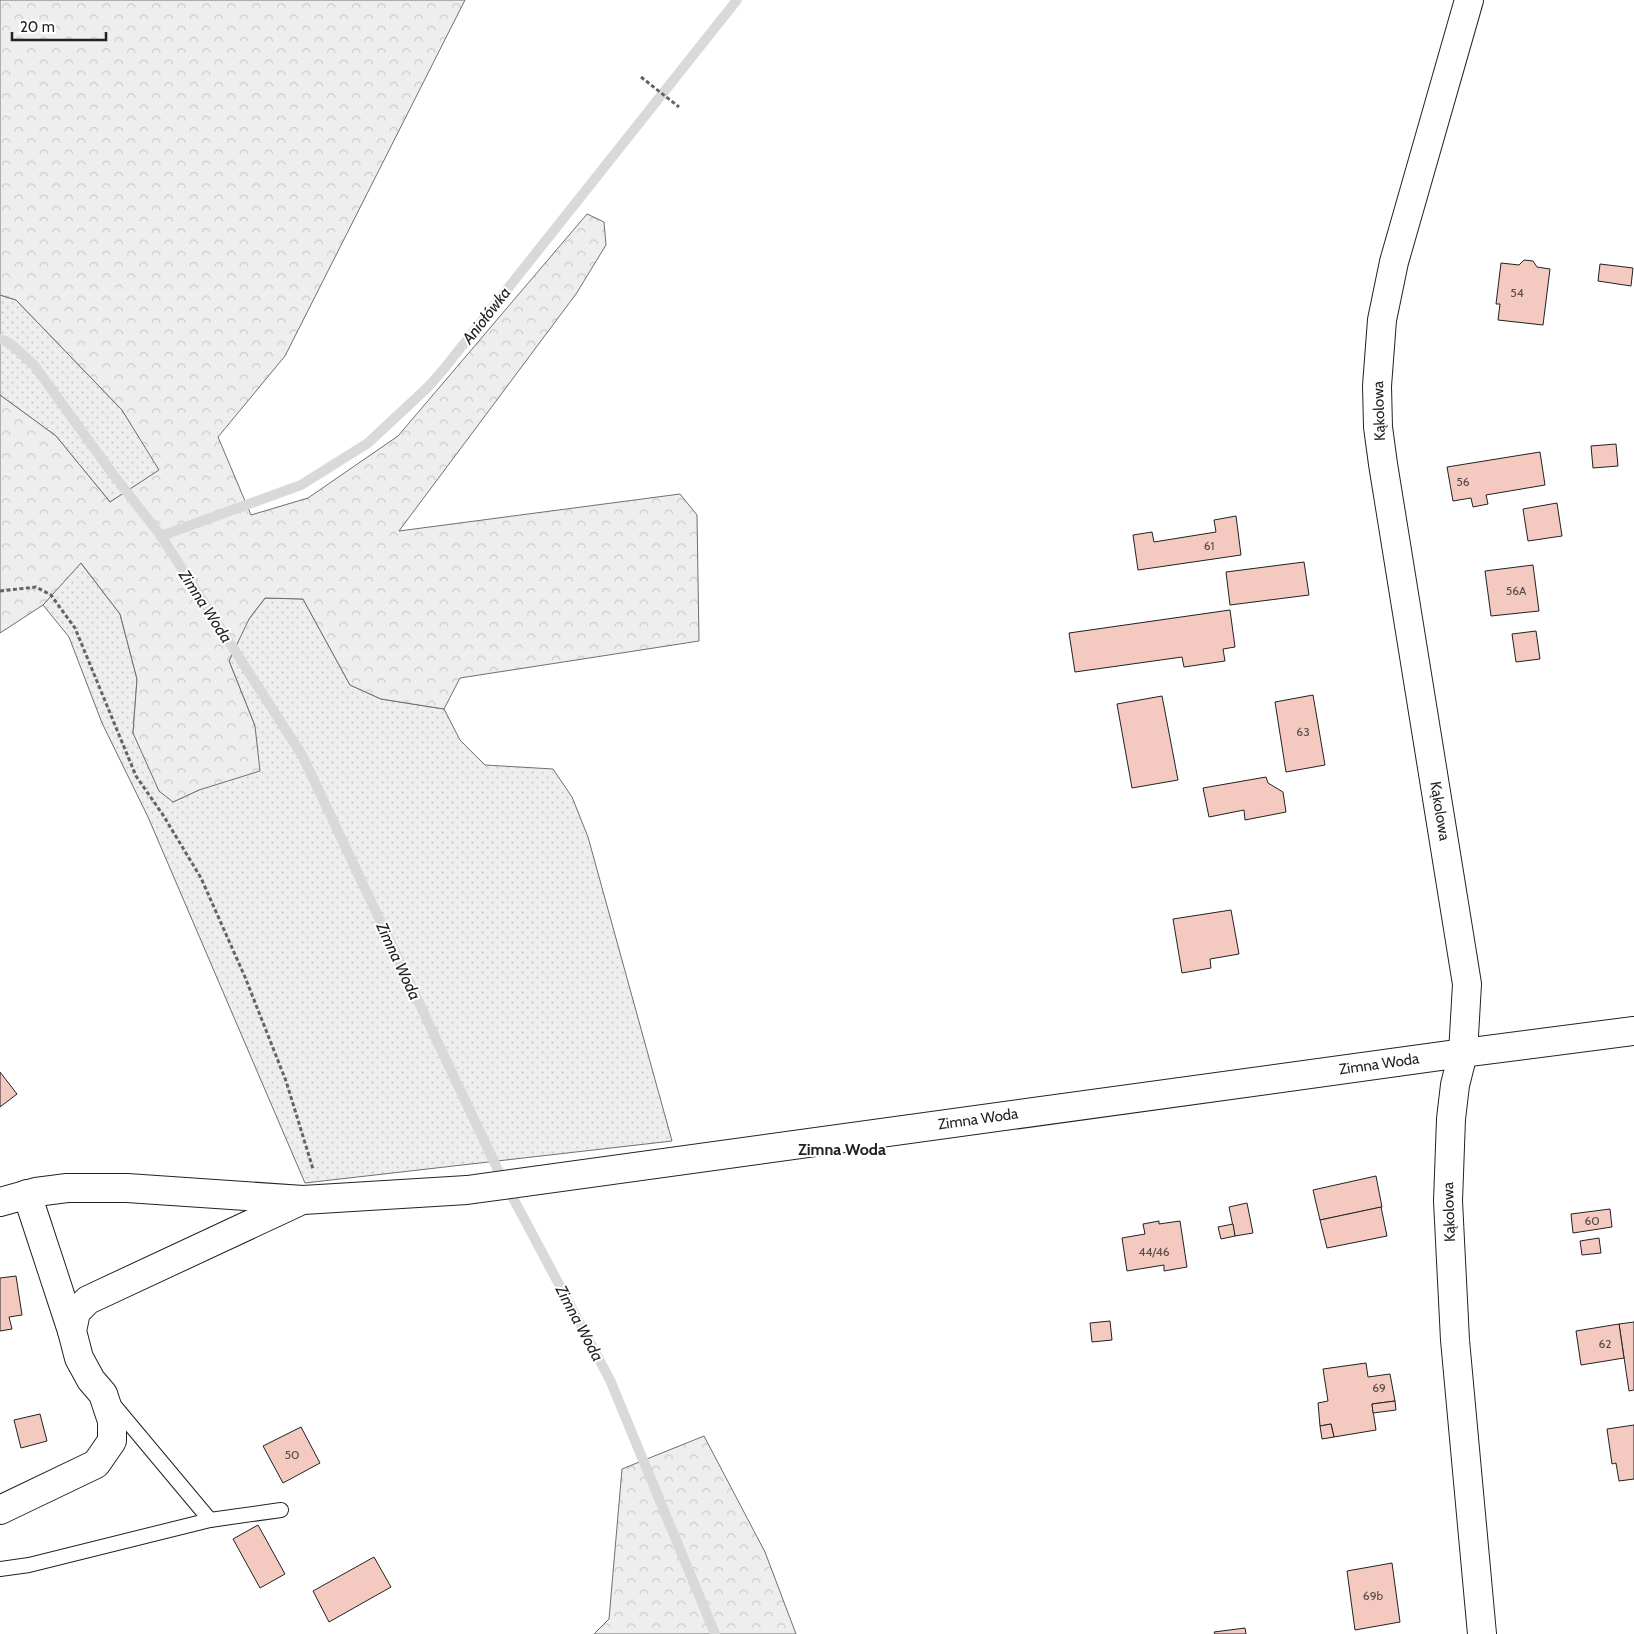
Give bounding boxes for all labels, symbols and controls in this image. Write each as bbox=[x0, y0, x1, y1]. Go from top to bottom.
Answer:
scale bar bbox=[12, 10, 106, 42]
text: 20 m bbox=[20, 18, 55, 36]
water label: Aniołówka bbox=[458, 283, 514, 348]
house number: 54 bbox=[1510, 285, 1524, 300]
street label: Kąkolowa bbox=[1369, 380, 1389, 441]
house number: 56 bbox=[1456, 474, 1470, 489]
house number: 61 bbox=[1204, 538, 1214, 553]
water label: Zimna Woda bbox=[174, 565, 236, 646]
house number: 56A bbox=[1506, 583, 1527, 598]
house number: 63 bbox=[1296, 724, 1310, 739]
street label: Kąkolowa bbox=[1426, 780, 1454, 843]
water label: Zimna Woda bbox=[372, 919, 425, 1003]
street label: Zimna Woda bbox=[1338, 1049, 1421, 1079]
street label: Zimna Woda bbox=[937, 1104, 1020, 1134]
district label: Zimna Woda bbox=[798, 1140, 886, 1159]
street label: Kąkolowa bbox=[1439, 1181, 1459, 1242]
house number: 60 bbox=[1584, 1213, 1600, 1228]
house number: 44/46 bbox=[1138, 1244, 1170, 1259]
water label: Zimna Woda bbox=[551, 1281, 607, 1364]
house number: 62 bbox=[1598, 1336, 1612, 1351]
house number: 69 bbox=[1372, 1380, 1386, 1395]
house number: 50 bbox=[285, 1447, 299, 1462]
house number: 69b bbox=[1363, 1588, 1383, 1603]

